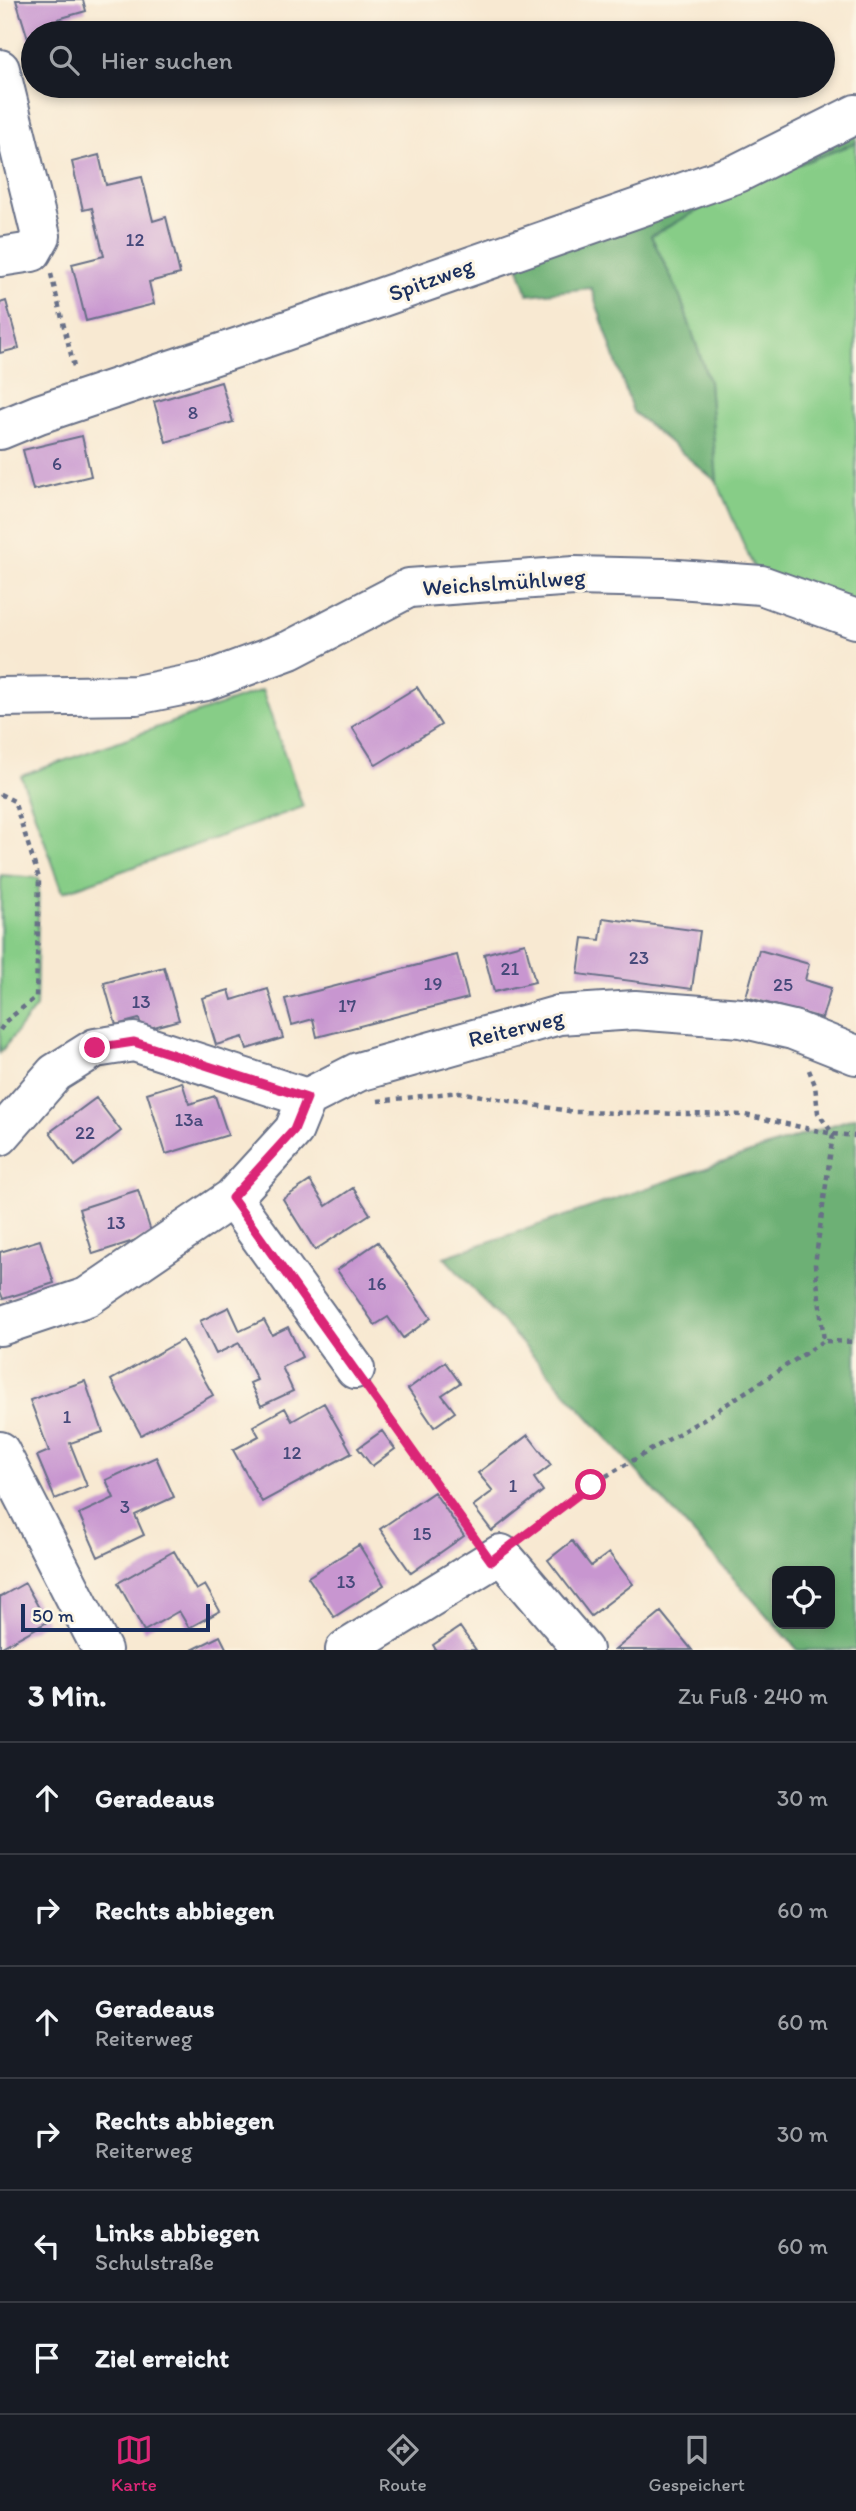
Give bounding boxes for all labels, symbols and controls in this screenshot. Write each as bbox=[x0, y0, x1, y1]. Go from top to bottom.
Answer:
search box bbox=[21, 21, 835, 98]
icon: search bbox=[45, 41, 83, 79]
text: Hier suchen bbox=[101, 44, 233, 76]
house number: 12 bbox=[126, 228, 144, 251]
street label: Spitzweg bbox=[385, 251, 478, 307]
house number: 8 bbox=[188, 401, 198, 424]
house number: 6 bbox=[52, 452, 62, 475]
street label: Weichslmühlweg bbox=[421, 562, 587, 602]
house number: 23 bbox=[629, 946, 649, 969]
house number: 21 bbox=[501, 957, 520, 980]
house number: 19 bbox=[424, 972, 442, 995]
house number: 25 bbox=[773, 973, 793, 996]
house number: 13 bbox=[131, 990, 151, 1013]
house number: 17 bbox=[338, 994, 356, 1017]
street label: Reiterweg bbox=[465, 1003, 567, 1053]
route end bbox=[79, 1032, 110, 1063]
house number: 13a bbox=[174, 1108, 204, 1131]
house number: 22 bbox=[75, 1121, 95, 1144]
house number: 13 bbox=[106, 1211, 126, 1234]
house number: 16 bbox=[368, 1272, 386, 1295]
house number: 1 bbox=[63, 1405, 72, 1428]
house number: 12 bbox=[283, 1441, 301, 1464]
route start bbox=[575, 1469, 606, 1500]
house number: 1 bbox=[509, 1474, 518, 1497]
house number: 3 bbox=[120, 1495, 130, 1518]
house number: 15 bbox=[413, 1522, 431, 1545]
map controls bbox=[772, 1566, 835, 1629]
button: locate bbox=[772, 1566, 835, 1629]
house number: 13 bbox=[336, 1570, 356, 1593]
scale bar bbox=[21, 1601, 210, 1633]
text: 50 m bbox=[32, 1604, 74, 1627]
text: 3 Min. bbox=[28, 1677, 107, 1714]
text: Zu Fuß · 240 m bbox=[678, 1682, 828, 1710]
icon: ahead bbox=[28, 1779, 66, 1817]
text: Geradeaus bbox=[95, 1782, 214, 1814]
text: 30 m bbox=[777, 1784, 828, 1812]
icon: right bbox=[28, 1891, 66, 1929]
text: Rechts abbiegen bbox=[95, 1894, 274, 1926]
text: 60 m bbox=[777, 1896, 828, 1924]
text: Geradeaus bbox=[95, 1992, 214, 2024]
icon: ahead bbox=[28, 2003, 66, 2041]
text: 60 m bbox=[777, 2008, 828, 2036]
text: Reiterweg bbox=[95, 2024, 192, 2052]
text: Rechts abbiegen bbox=[95, 2104, 274, 2136]
icon: right bbox=[28, 2115, 66, 2153]
text: 30 m bbox=[777, 2120, 828, 2148]
text: Reiterweg bbox=[95, 2136, 192, 2164]
text: Links abbiegen bbox=[95, 2216, 260, 2248]
icon: left bbox=[28, 2227, 66, 2265]
text: 60 m bbox=[777, 2232, 828, 2260]
text: Schulstraße bbox=[95, 2248, 214, 2276]
icon: arrive bbox=[28, 2339, 66, 2377]
text: Ziel erreicht bbox=[95, 2342, 229, 2374]
tab: Karte bbox=[111, 2431, 157, 2496]
tab: Route bbox=[379, 2431, 427, 2496]
tab: Gespeichert bbox=[649, 2431, 745, 2496]

